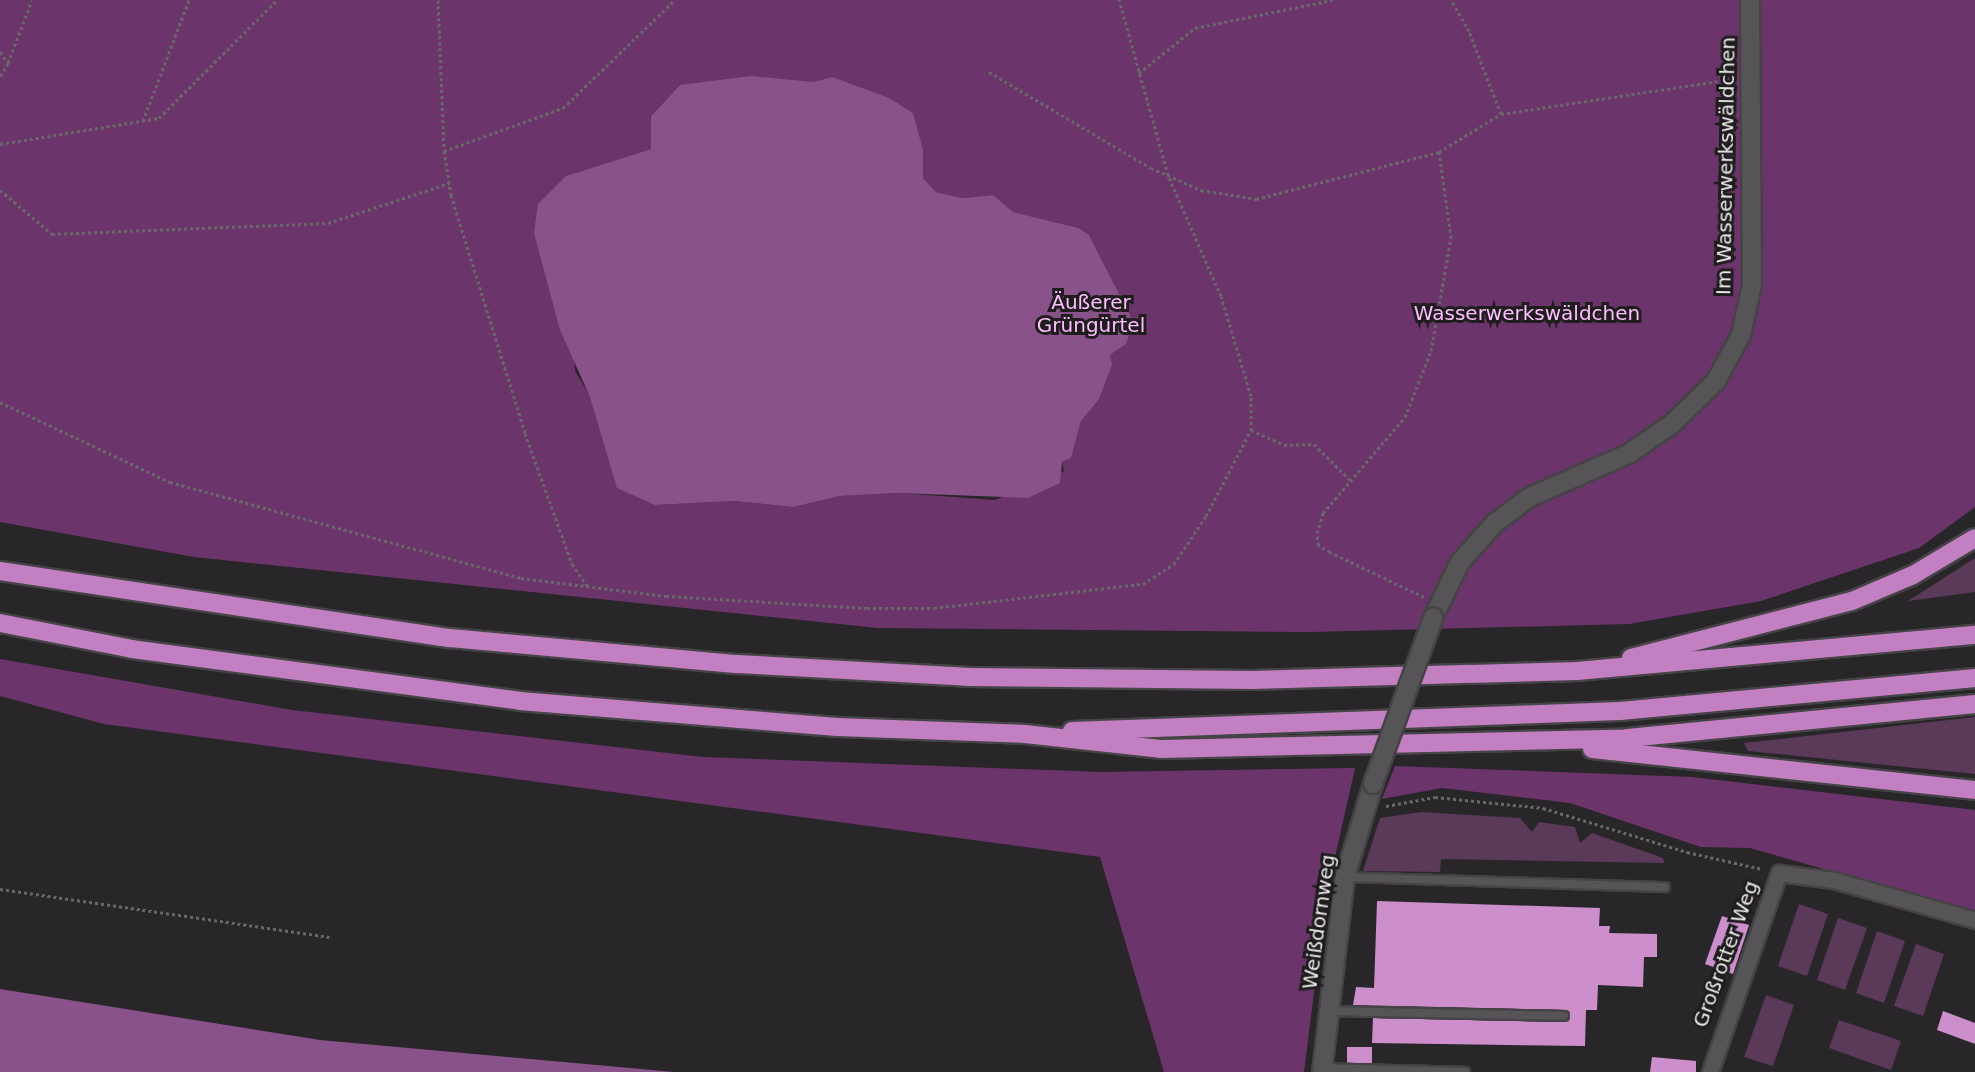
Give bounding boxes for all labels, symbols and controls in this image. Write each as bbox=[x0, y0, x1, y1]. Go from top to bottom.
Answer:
street label: Im Wasserwerkswäldchen bbox=[1712, 37, 1740, 295]
park label: Äußerer Grüngürtel bbox=[1037, 291, 1145, 338]
park label: Wasserwerkswäldchen bbox=[1414, 301, 1640, 325]
street label: Weißdornweg bbox=[1298, 853, 1340, 991]
street label: Großrotter Weg bbox=[1688, 877, 1764, 1031]

